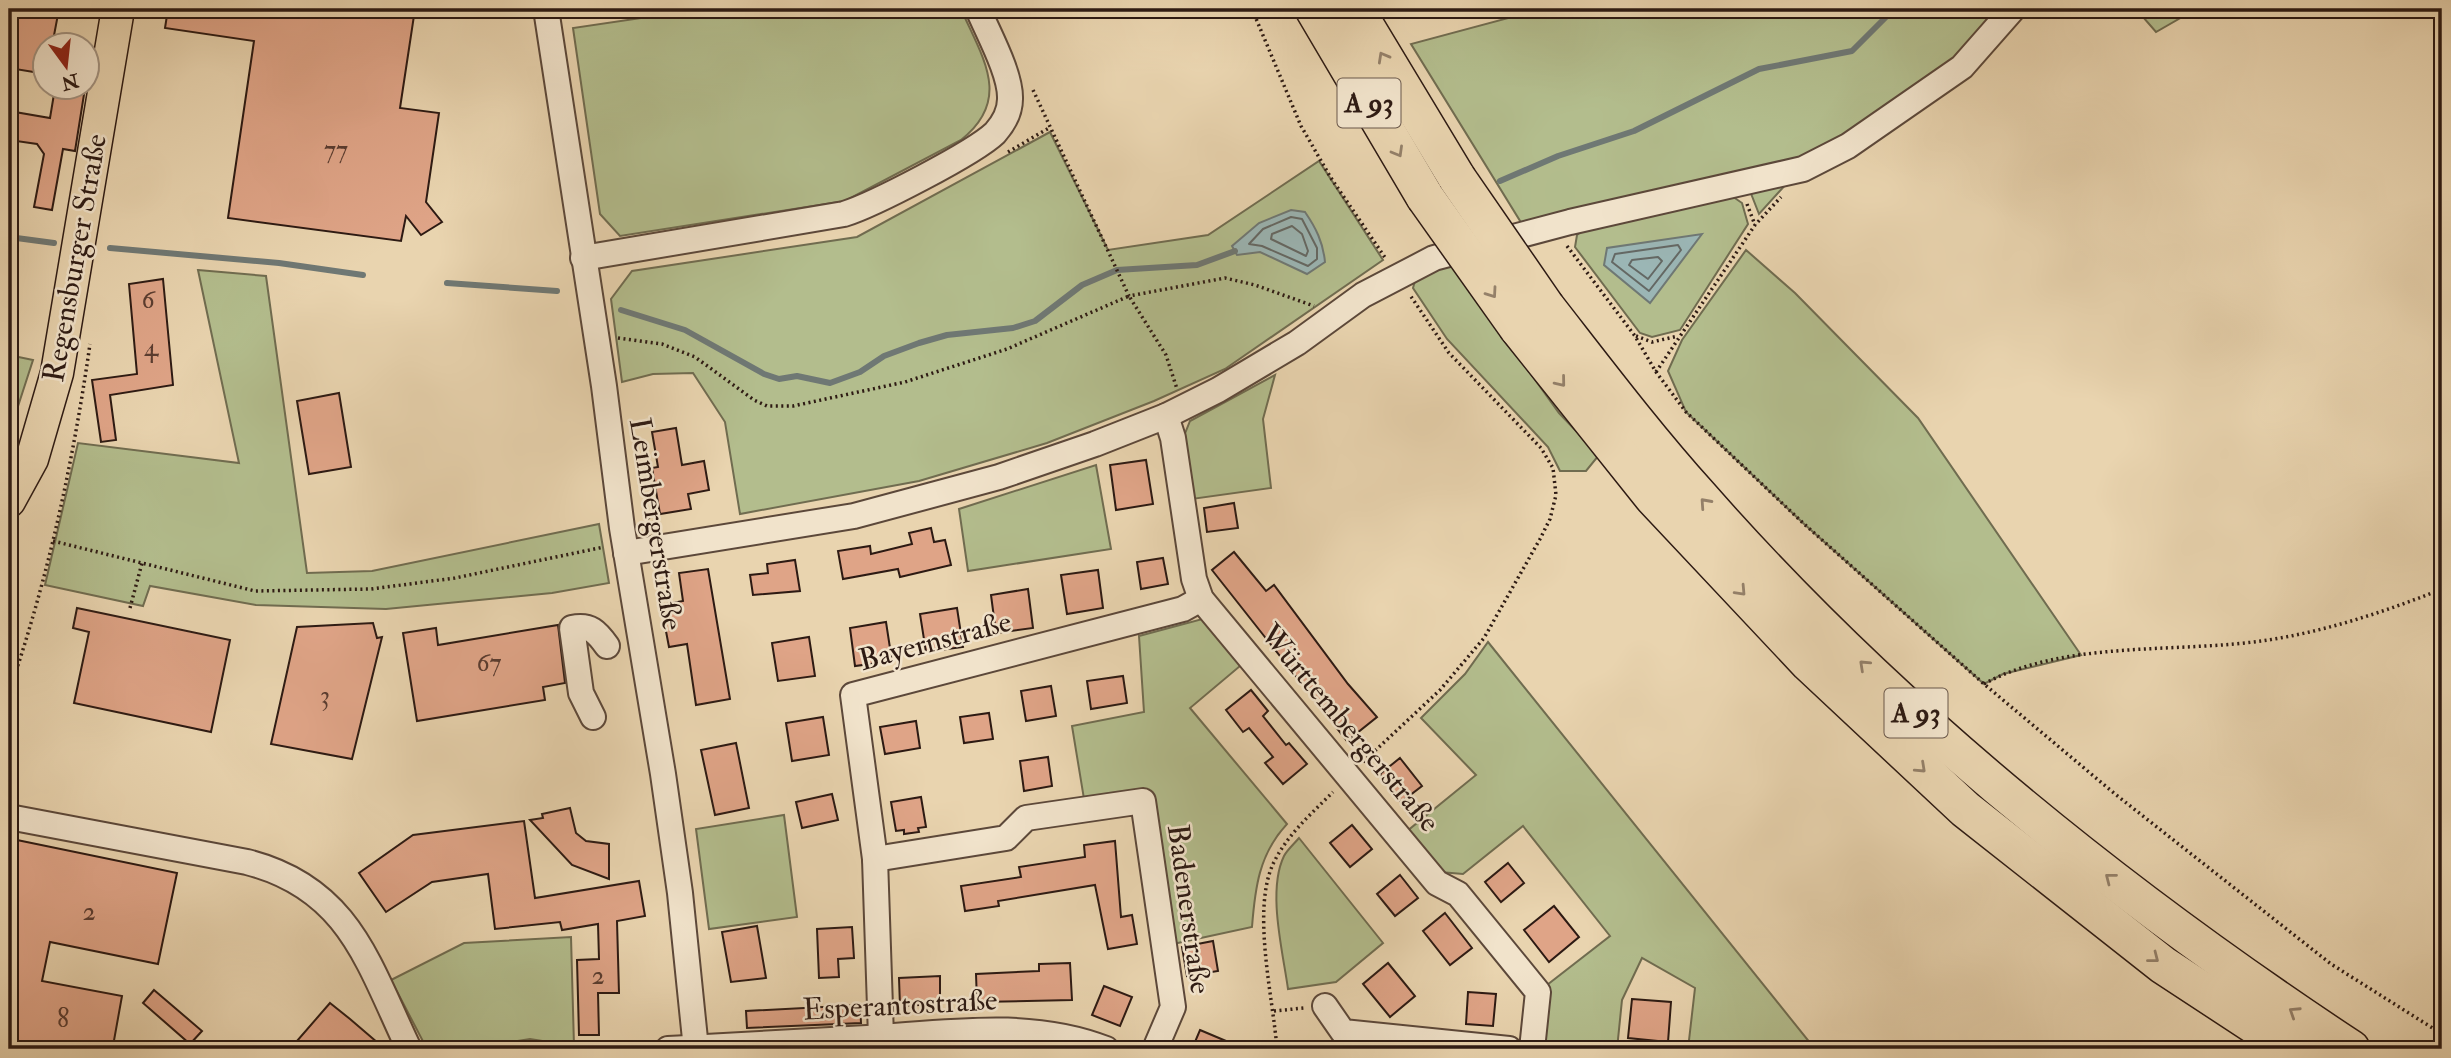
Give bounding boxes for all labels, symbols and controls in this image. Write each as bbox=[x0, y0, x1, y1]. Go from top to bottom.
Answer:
north arrow bbox=[32, 32, 102, 102]
one-way arrow bbox=[1378, 52, 1391, 65]
text: N bbox=[58, 67, 82, 96]
road number: A 93 bbox=[1338, 78, 1400, 128]
street label: Regensburger Straße bbox=[35, 131, 115, 385]
house number: 77 bbox=[324, 134, 348, 166]
one-way arrow bbox=[1390, 145, 1403, 158]
house number: 6 bbox=[141, 284, 156, 316]
one-way arrow bbox=[1484, 285, 1497, 298]
house number: 4 bbox=[144, 332, 159, 364]
one-way arrow bbox=[1552, 374, 1565, 386]
street label: Leimbergerstraße bbox=[621, 415, 691, 633]
one-way arrow bbox=[1701, 498, 1713, 511]
one-way arrow bbox=[1733, 583, 1745, 596]
street label: Bayernstraße bbox=[855, 603, 1015, 679]
street label: Württembergerstraße bbox=[1252, 616, 1448, 840]
house number: 67 bbox=[476, 647, 502, 679]
one-way arrow bbox=[1859, 661, 1872, 674]
house number: 3 bbox=[320, 680, 330, 712]
road number: A 93 bbox=[1884, 688, 1948, 738]
one-way arrow bbox=[1913, 759, 1926, 772]
street label: Badenerstraße bbox=[1159, 822, 1219, 996]
one-way arrow bbox=[2106, 874, 2118, 886]
house number: 2 bbox=[82, 896, 96, 928]
one-way arrow bbox=[2146, 949, 2158, 962]
house number: 2 bbox=[591, 960, 605, 992]
street label: Esperantostraße bbox=[802, 981, 998, 1029]
house number: 8 bbox=[57, 1003, 69, 1035]
one-way arrow bbox=[2289, 1007, 2302, 1020]

